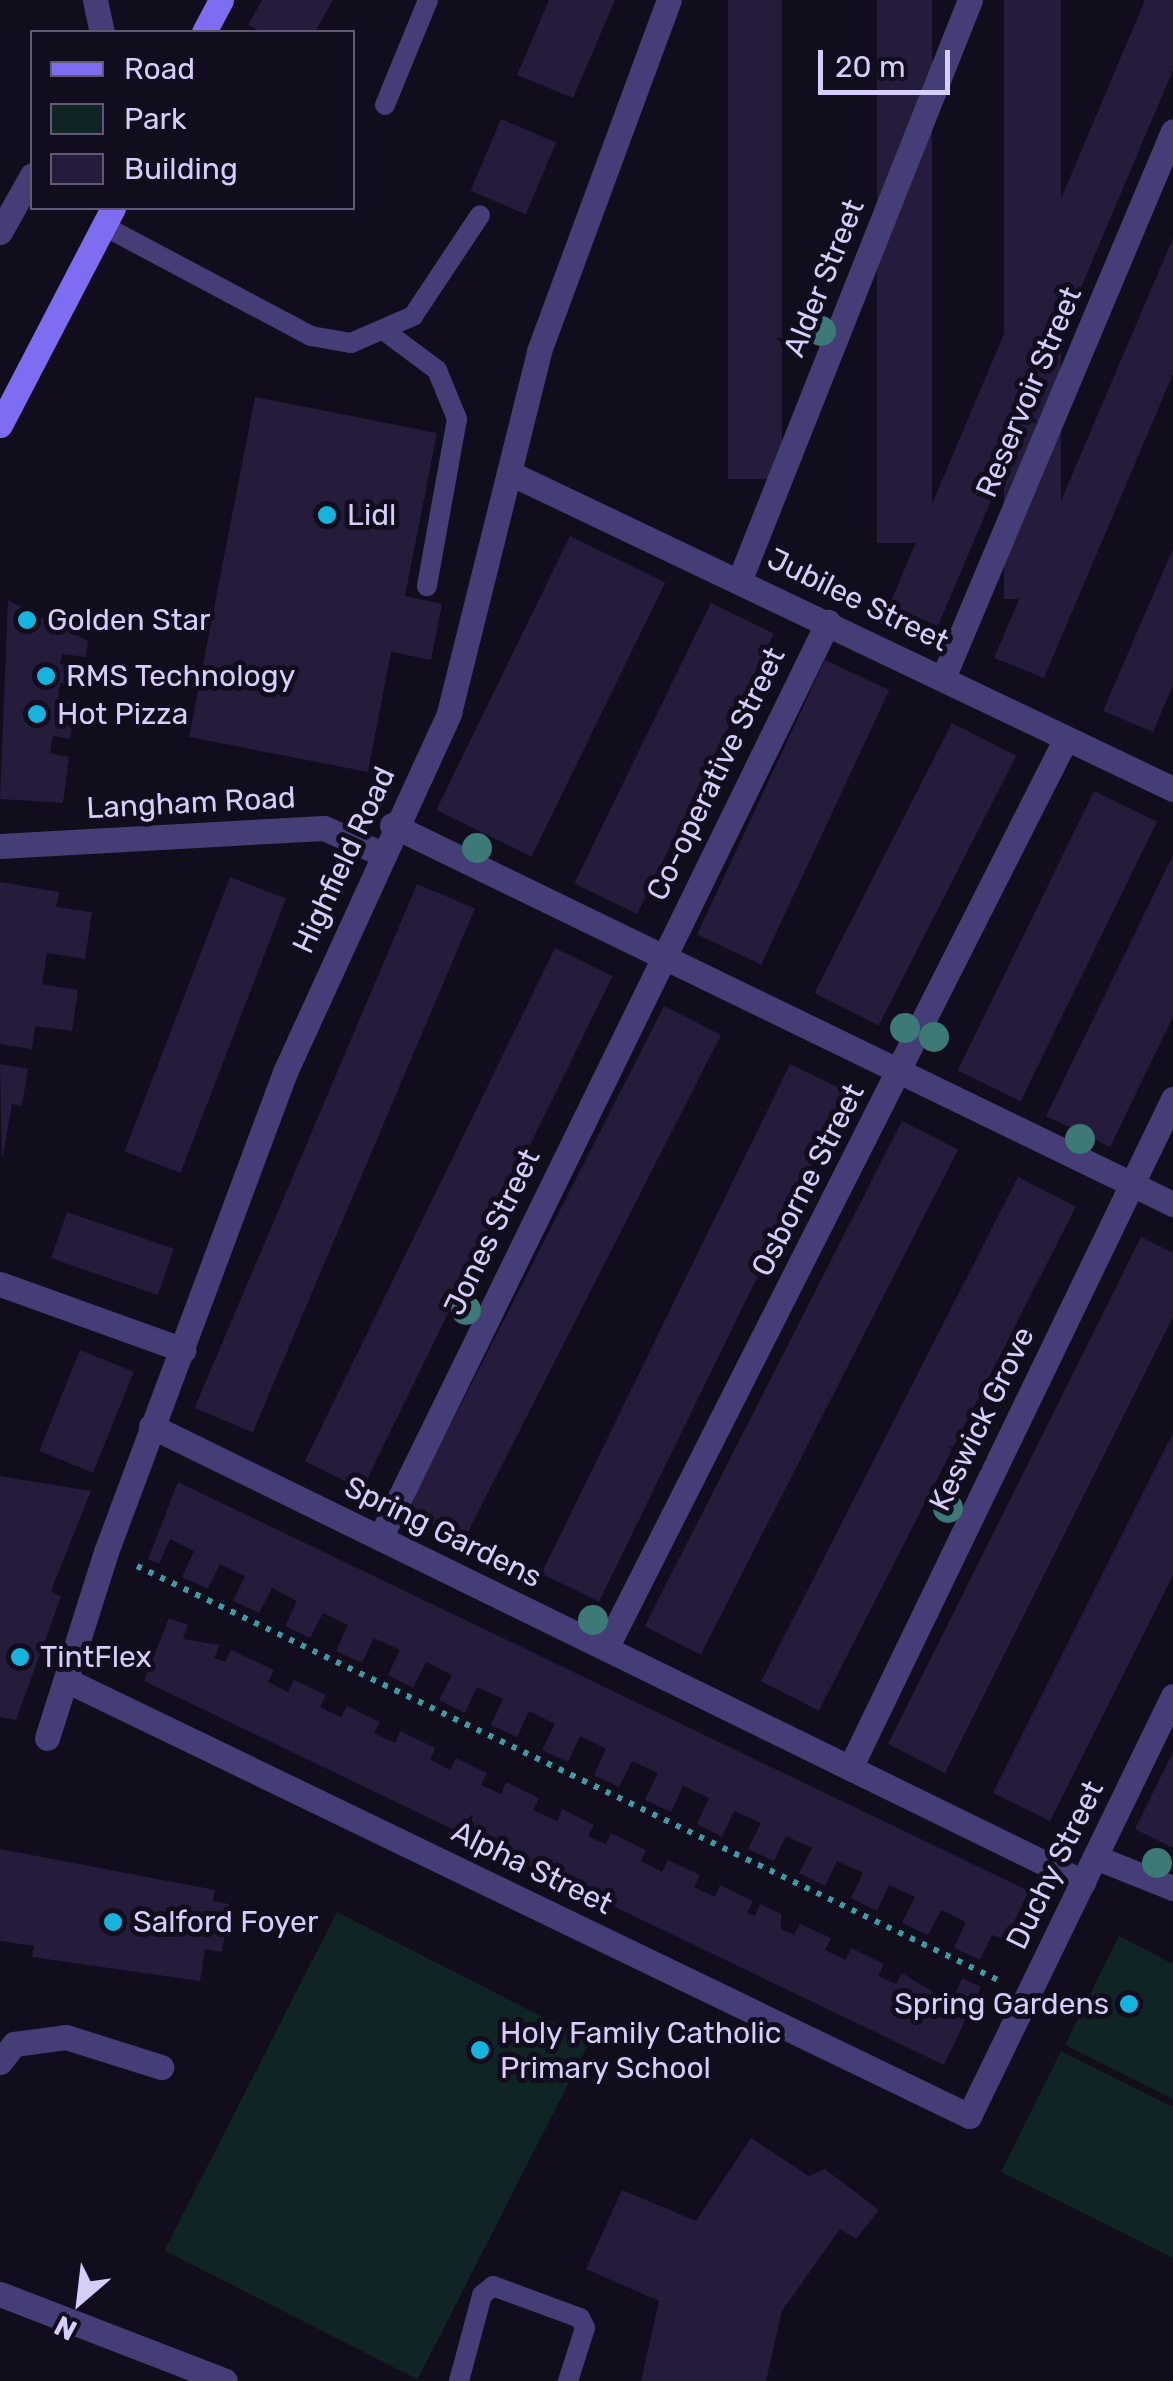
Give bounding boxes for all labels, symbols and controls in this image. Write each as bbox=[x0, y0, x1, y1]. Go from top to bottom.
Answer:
legend bbox=[30, 30, 355, 210]
scale bar bbox=[823, 30, 956, 92]
text: 20 m bbox=[835, 49, 906, 85]
text: Road bbox=[124, 51, 195, 87]
text: Park bbox=[124, 101, 186, 137]
text: Building bbox=[124, 151, 238, 187]
street label: Alder Street bbox=[776, 194, 872, 362]
street label: Reservoir Street bbox=[968, 281, 1090, 503]
place label: Lidl bbox=[347, 497, 396, 533]
marker: Lidl bbox=[316, 504, 338, 526]
street label: Jubilee Street bbox=[762, 541, 954, 659]
place label: Golden Star bbox=[47, 602, 210, 638]
marker: Golden Star bbox=[16, 609, 38, 631]
street label: Co-operative Street bbox=[639, 642, 793, 906]
place label: RMS Technology bbox=[66, 658, 296, 694]
marker: RMS Technology bbox=[35, 665, 57, 687]
place label: Hot Pizza bbox=[57, 696, 188, 732]
marker: Hot Pizza bbox=[26, 703, 48, 725]
street label: Highfield Road bbox=[285, 761, 403, 959]
street label: Langham Road bbox=[85, 780, 297, 826]
street label: Osborne Street bbox=[744, 1078, 872, 1282]
street label: Jones Street bbox=[436, 1143, 548, 1321]
street label: Keswick Grove bbox=[922, 1321, 1042, 1517]
street label: Spring Gardens bbox=[339, 1469, 547, 1595]
place label: TintFlex bbox=[40, 1639, 152, 1675]
marker: TintFlex bbox=[9, 1646, 31, 1668]
street label: Duchy Street bbox=[999, 1775, 1111, 1955]
street label: Alpha Street bbox=[446, 1814, 618, 1922]
place label: Salford Foyer bbox=[133, 1904, 318, 1940]
marker: Salford Foyer bbox=[102, 1911, 124, 1933]
place label: Spring Gardens bbox=[894, 1986, 1109, 2022]
marker: Spring Gardens bbox=[1118, 1993, 1140, 2015]
place label: Holy Family Catholic Primary School bbox=[500, 2015, 783, 2086]
marker: Holy Family Catholic Primary School bbox=[469, 2039, 491, 2061]
north arrow bbox=[30, 2251, 130, 2351]
text: N bbox=[49, 2309, 82, 2347]

